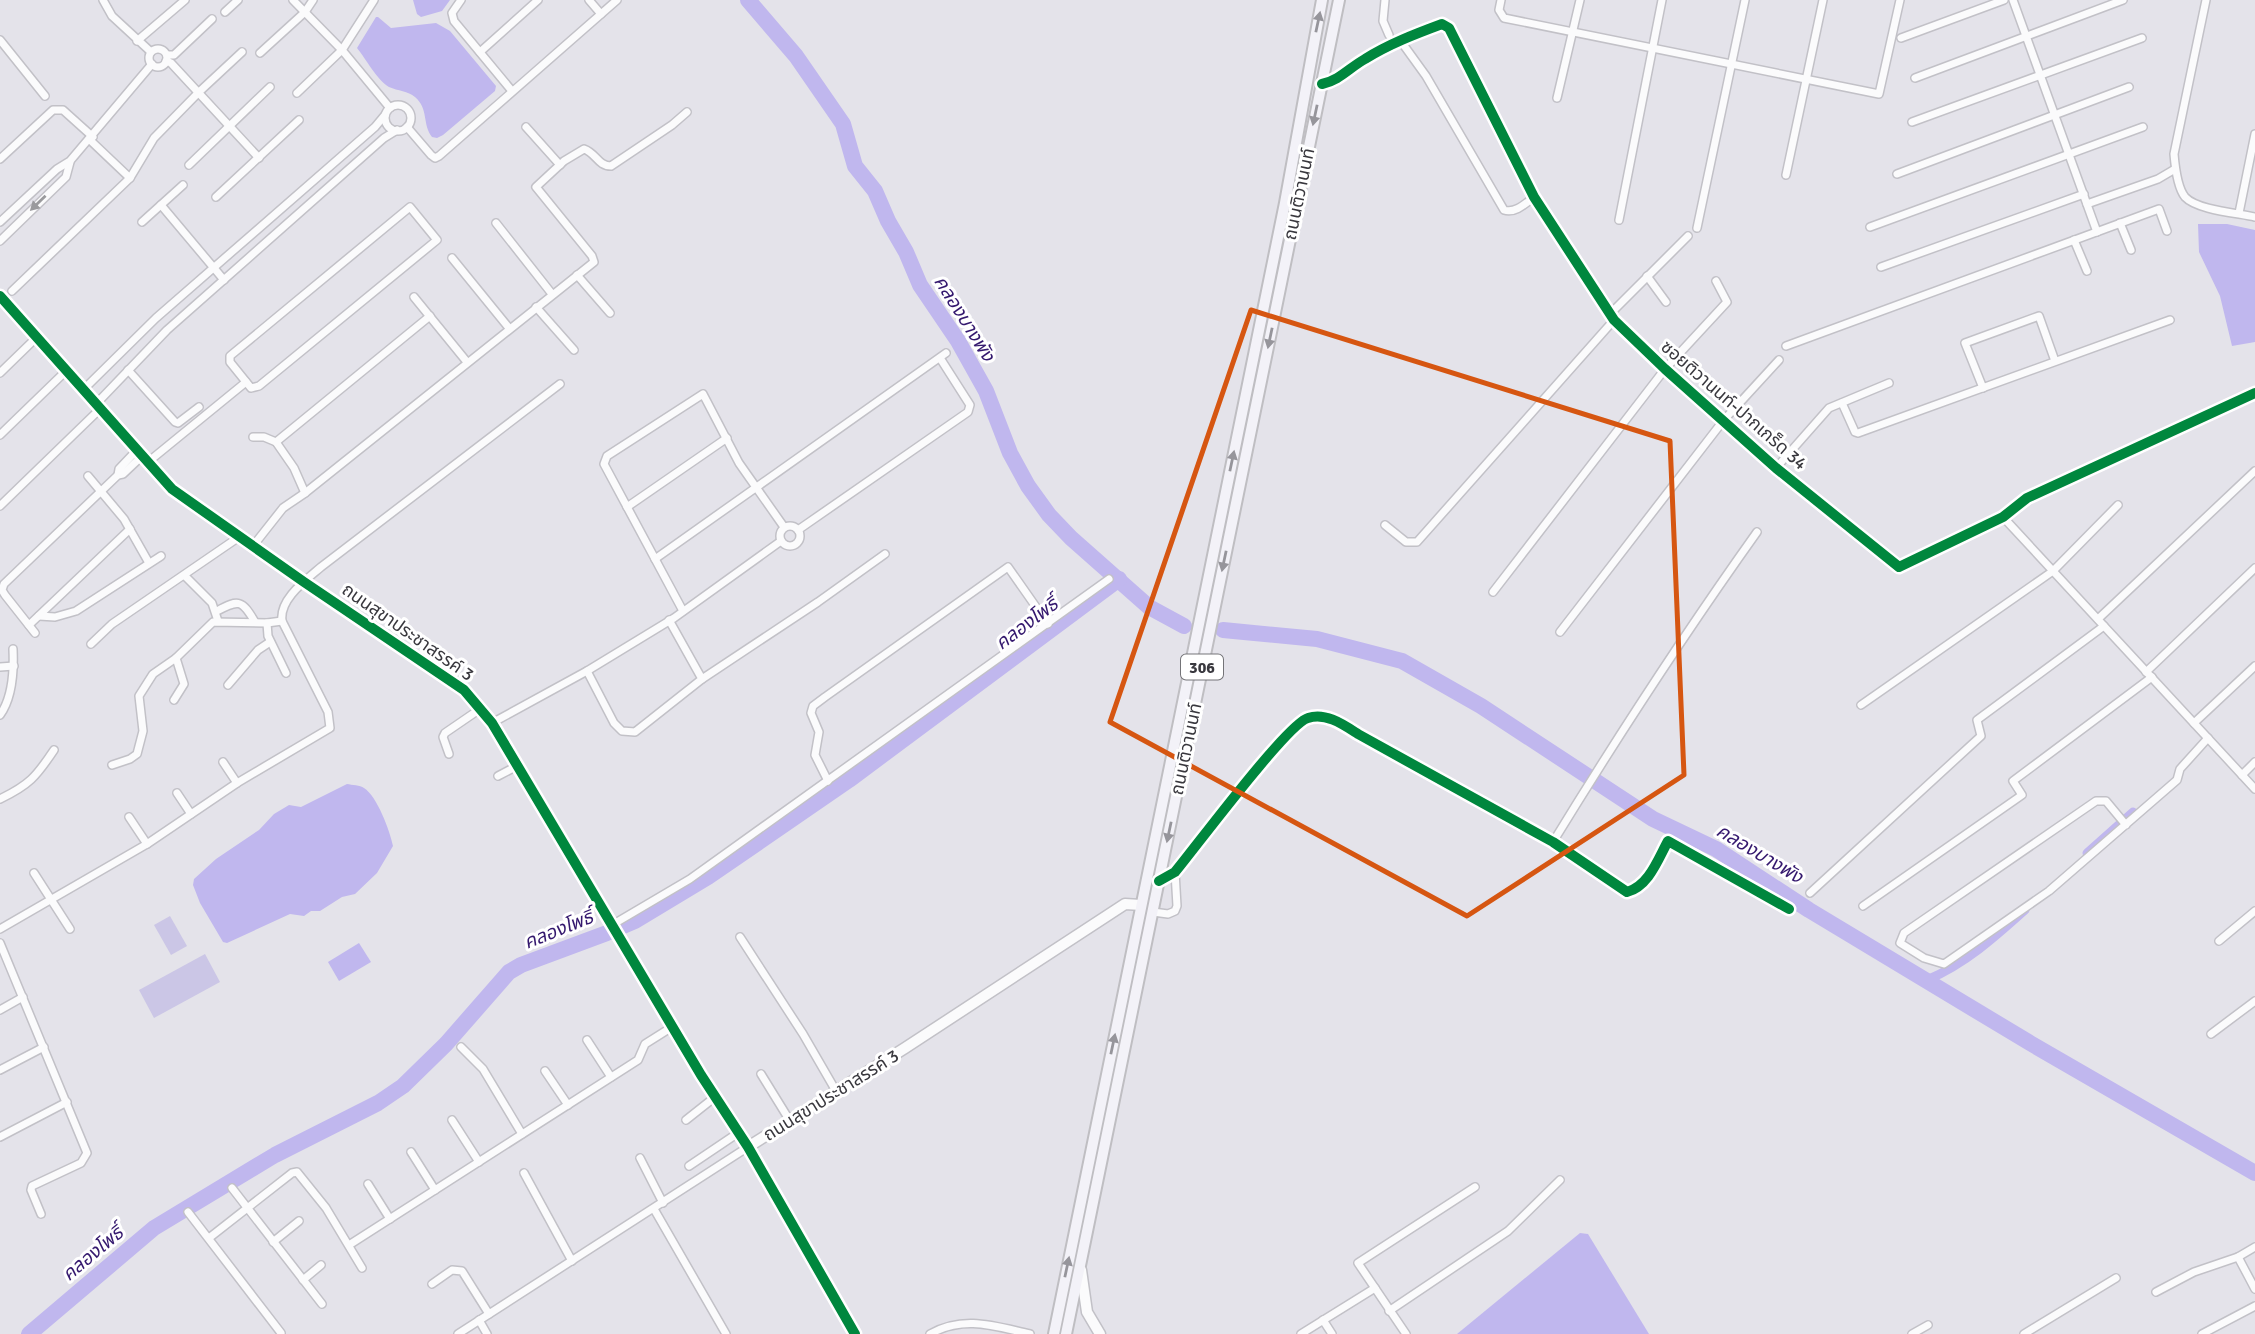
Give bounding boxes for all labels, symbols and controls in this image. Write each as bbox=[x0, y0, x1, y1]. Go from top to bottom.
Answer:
one-way arrow bbox=[1312, 11, 1323, 33]
one-way arrow bbox=[1310, 104, 1321, 126]
street label: ถนนติวานนท์ bbox=[1279, 146, 1319, 242]
one-way arrow bbox=[30, 195, 47, 212]
water label: คลองบางพัง bbox=[928, 271, 1000, 366]
one-way arrow bbox=[1264, 327, 1275, 349]
street label: ซอยติวานนท์-ปากเกร็ด 34 bbox=[1656, 336, 1812, 475]
one-way arrow bbox=[1227, 450, 1238, 472]
one-way arrow bbox=[1219, 550, 1230, 572]
street label: ถนนสุขาประชาสรรค์ 3 bbox=[338, 578, 478, 686]
water label: คลองโพธิ์ bbox=[990, 589, 1067, 655]
road number: 306 bbox=[1181, 654, 1223, 680]
street label: ถนนติวานนท์ bbox=[1166, 701, 1206, 797]
water label: คลองบางพัง bbox=[1712, 819, 1808, 889]
one-way arrow bbox=[1163, 821, 1174, 843]
water label: คลองโพธิ์ bbox=[520, 903, 601, 955]
one-way arrow bbox=[1107, 1033, 1118, 1055]
street label: ถนนสุขาประชาสรรค์ 3 bbox=[759, 1044, 903, 1146]
water label: คลองโพธิ์ bbox=[57, 1218, 132, 1286]
one-way arrow bbox=[1062, 1256, 1073, 1278]

